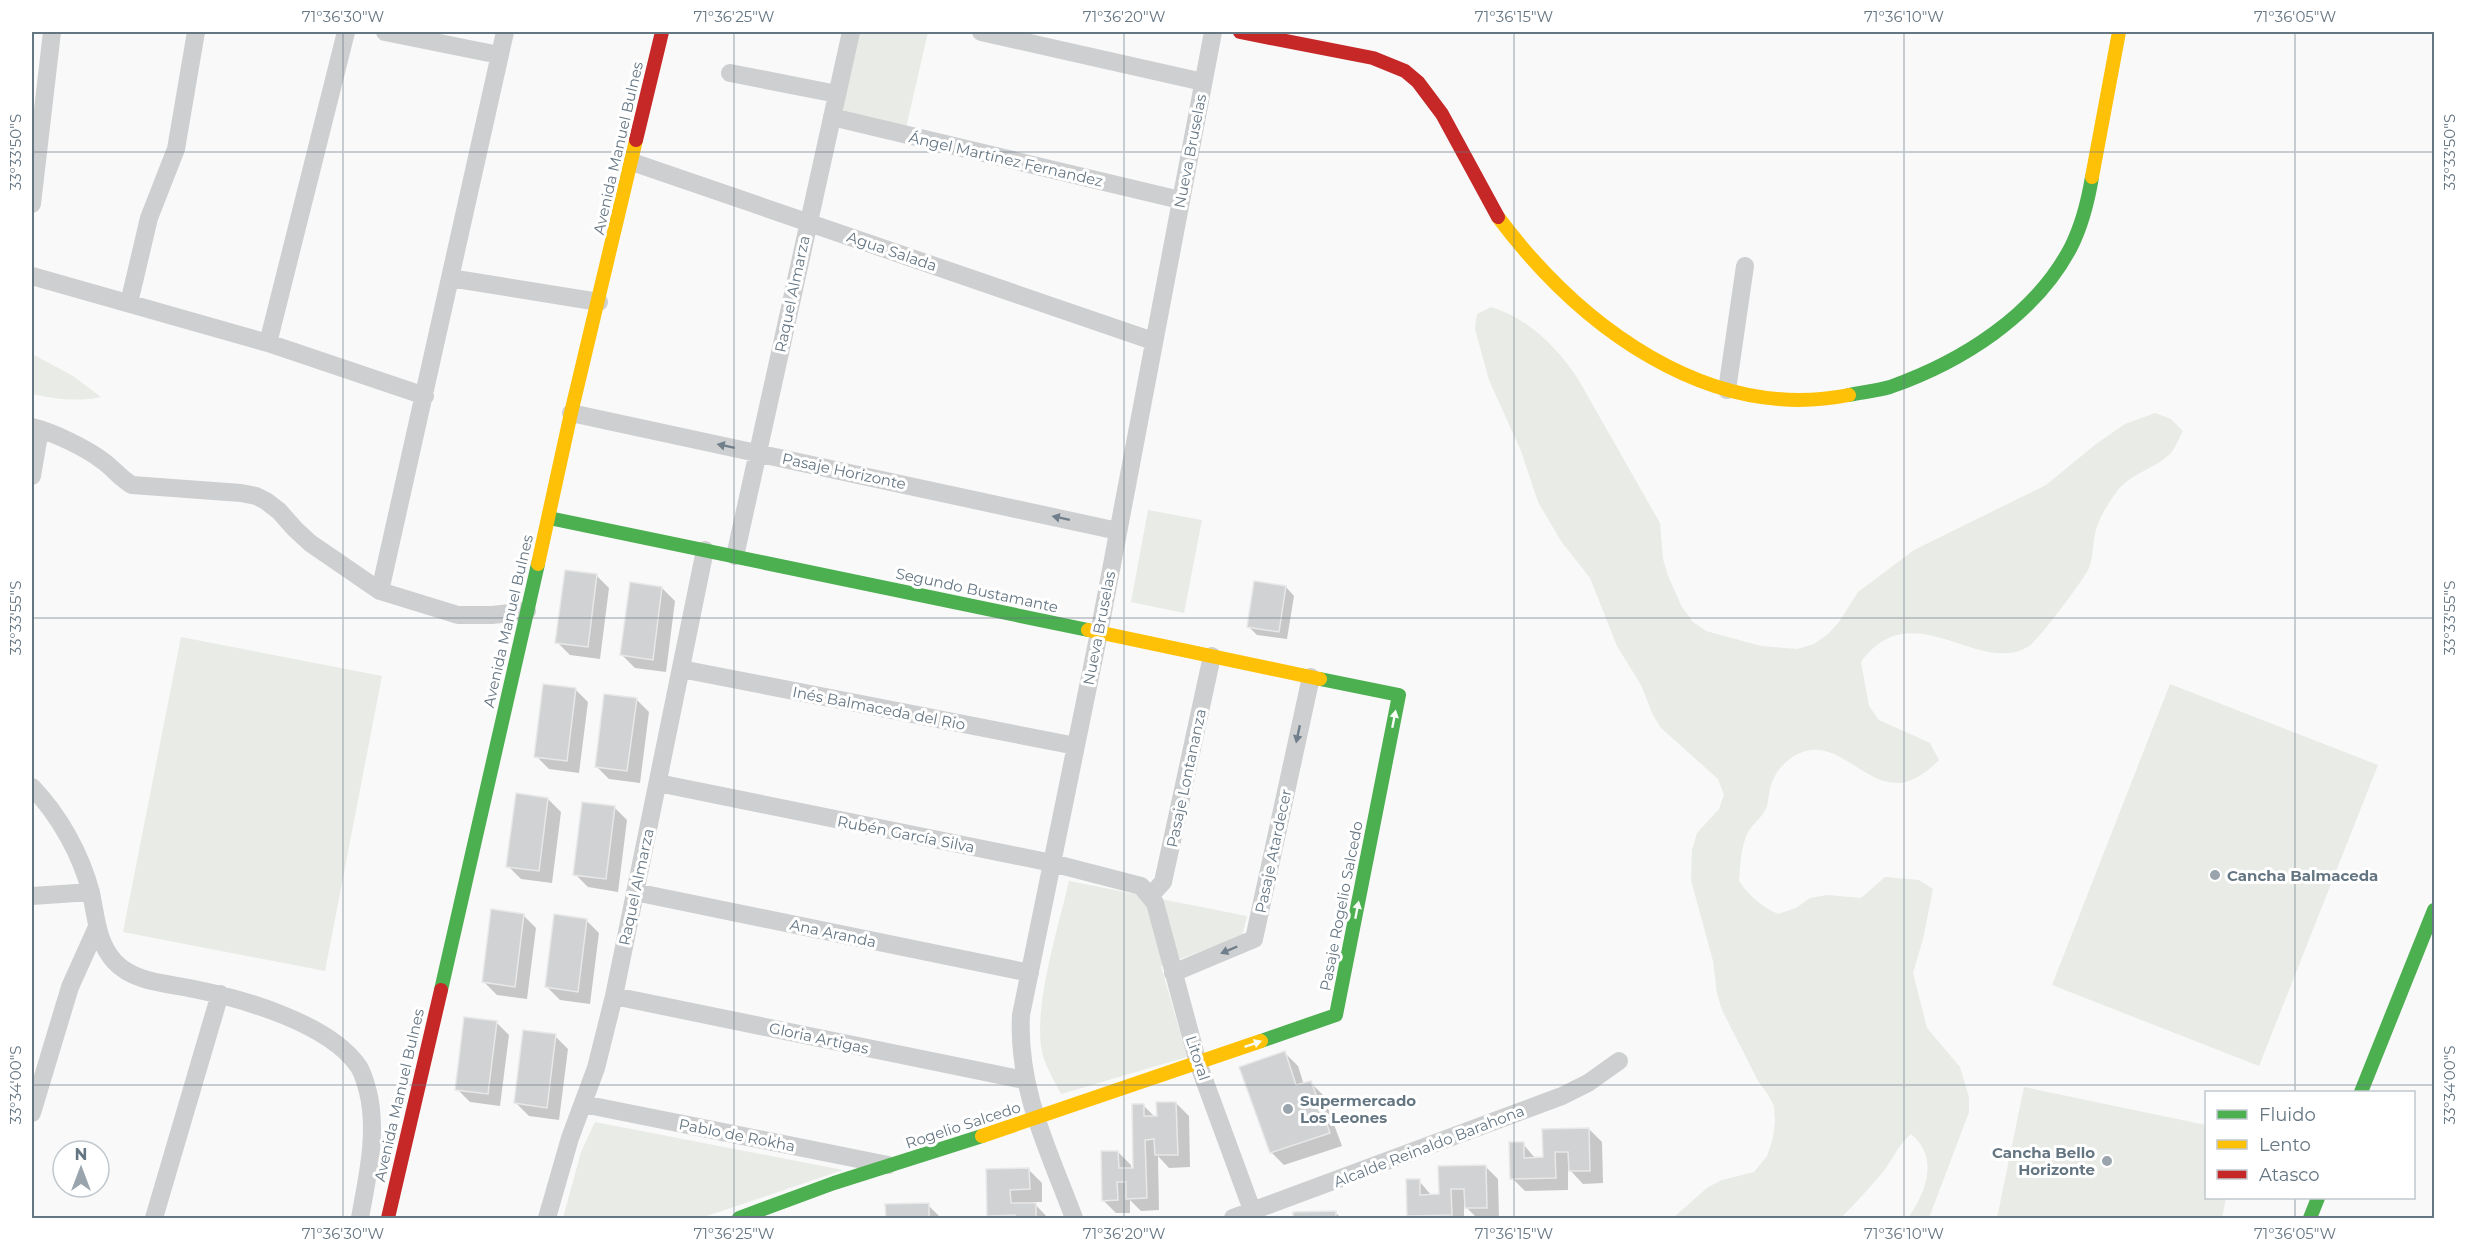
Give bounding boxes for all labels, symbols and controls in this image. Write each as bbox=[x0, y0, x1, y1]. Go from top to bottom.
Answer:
text: 71°36'30"W bbox=[302, 7, 385, 26]
text: 71°36'25"W bbox=[693, 7, 775, 26]
text: 71°36'20"W bbox=[1083, 7, 1166, 26]
text: 71°36'15"W bbox=[1475, 7, 1553, 26]
text: 71°36'10"W bbox=[1864, 7, 1944, 26]
text: 71°36'05"W bbox=[2254, 7, 2336, 26]
street label: Avenida Manuel Bulnes bbox=[589, 60, 647, 236]
street label: Nueva Bruselas bbox=[1170, 92, 1210, 210]
text: 33°33'50"S bbox=[6, 114, 25, 190]
text: 33°33'50"S bbox=[2440, 114, 2459, 190]
street label: Ángel Martínez Fernandez bbox=[907, 127, 1105, 191]
street label: Agua Salada bbox=[845, 227, 939, 275]
street label: Raquel Almarza bbox=[770, 234, 814, 354]
one-way arrow bbox=[717, 441, 736, 450]
street label: Pasaje Horizonte bbox=[780, 449, 908, 493]
one-way arrow bbox=[1051, 513, 1070, 522]
street label: Avenida Manuel Bulnes bbox=[479, 533, 537, 709]
street label: Segundo Bustamante bbox=[894, 564, 1060, 616]
street label: Nueva Bruselas bbox=[1079, 569, 1119, 687]
text: 33°33'55"S bbox=[6, 581, 25, 655]
text: 33°33'55"S bbox=[2440, 581, 2459, 655]
street label: Inés Balmaceda del Rio bbox=[791, 682, 967, 734]
street label: Pasaje Lontananza bbox=[1162, 707, 1210, 849]
one-way arrow bbox=[1390, 709, 1399, 728]
one-way arrow bbox=[1293, 725, 1302, 744]
street label: Pasaje Atardecer bbox=[1251, 787, 1295, 915]
street label: Rubén García Silva bbox=[836, 811, 976, 857]
street label: Pasaje Rogelio Salcedo bbox=[1315, 819, 1367, 993]
street label: Raquel Almarza bbox=[614, 827, 658, 947]
place label: Cancha Balmaceda bbox=[2227, 866, 2378, 885]
marker: Cancha Balmaceda bbox=[2208, 868, 2222, 882]
one-way arrow bbox=[1353, 900, 1362, 919]
street label: Ana Aranda bbox=[788, 915, 878, 951]
one-way arrow bbox=[1220, 945, 1238, 955]
street label: Avenida Manuel Bulnes bbox=[370, 1007, 428, 1183]
street label: Gloria Artigas bbox=[767, 1018, 871, 1058]
street label: Litoral bbox=[1182, 1033, 1214, 1083]
one-way arrow bbox=[1244, 1038, 1262, 1048]
text: 33°34'00"S bbox=[6, 1045, 25, 1125]
text: 33°34'00"S bbox=[2440, 1045, 2459, 1125]
place label: Supermercado Los Leones bbox=[1300, 1091, 1416, 1127]
legend bbox=[2205, 1091, 2415, 1199]
street label: Rogelio Salcedo bbox=[903, 1097, 1023, 1153]
street label: Alcalde Reinaldo Barahona bbox=[1331, 1101, 1527, 1191]
marker: Supermercado Los Leones bbox=[1281, 1102, 1295, 1116]
text: Fluido bbox=[2259, 1104, 2316, 1126]
street label: Pablo de Rokha bbox=[677, 1114, 797, 1156]
text: Lento bbox=[2259, 1134, 2311, 1156]
north arrow bbox=[51, 1139, 111, 1199]
place label: Cancha Bello Horizonte bbox=[1992, 1143, 2095, 1179]
text: N bbox=[75, 1145, 87, 1164]
marker: Cancha Bello Horizonte bbox=[2100, 1154, 2114, 1168]
text: Atasco bbox=[2259, 1164, 2319, 1186]
text: 71°36'30"W bbox=[302, 1224, 385, 1243]
text: 71°36'25"W bbox=[693, 1224, 775, 1243]
text: 71°36'20"W bbox=[1083, 1224, 1166, 1243]
text: 71°36'15"W bbox=[1475, 1224, 1553, 1243]
text: 71°36'10"W bbox=[1864, 1224, 1944, 1243]
text: 71°36'05"W bbox=[2254, 1224, 2336, 1243]

